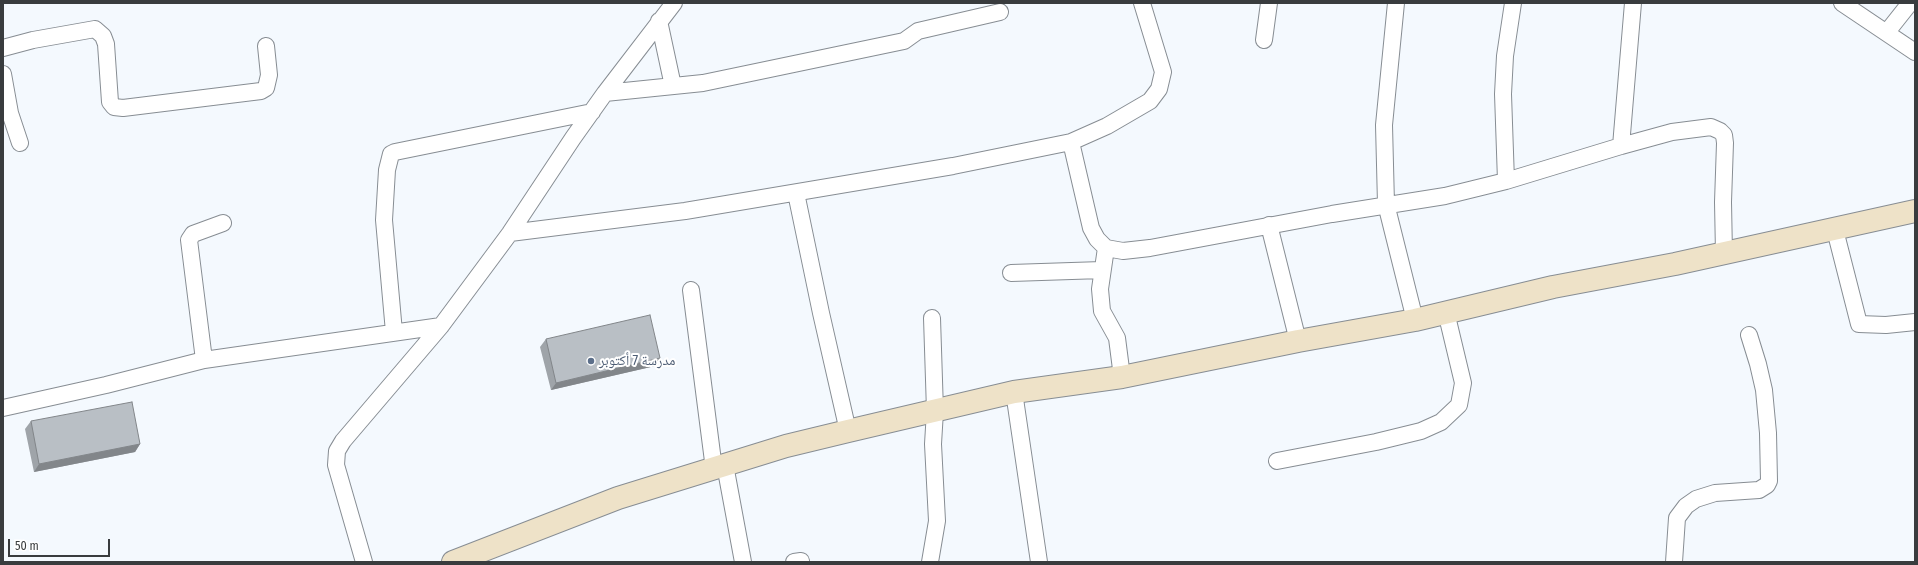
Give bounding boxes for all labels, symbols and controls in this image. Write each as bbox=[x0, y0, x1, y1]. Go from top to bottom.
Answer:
place label: مدرسة 7 أكتوبر bbox=[599, 353, 675, 369]
marker: مدرسة 7 أكتوبر bbox=[586, 356, 596, 366]
scale bar bbox=[10, 531, 112, 557]
text: 50 m bbox=[15, 539, 39, 553]

